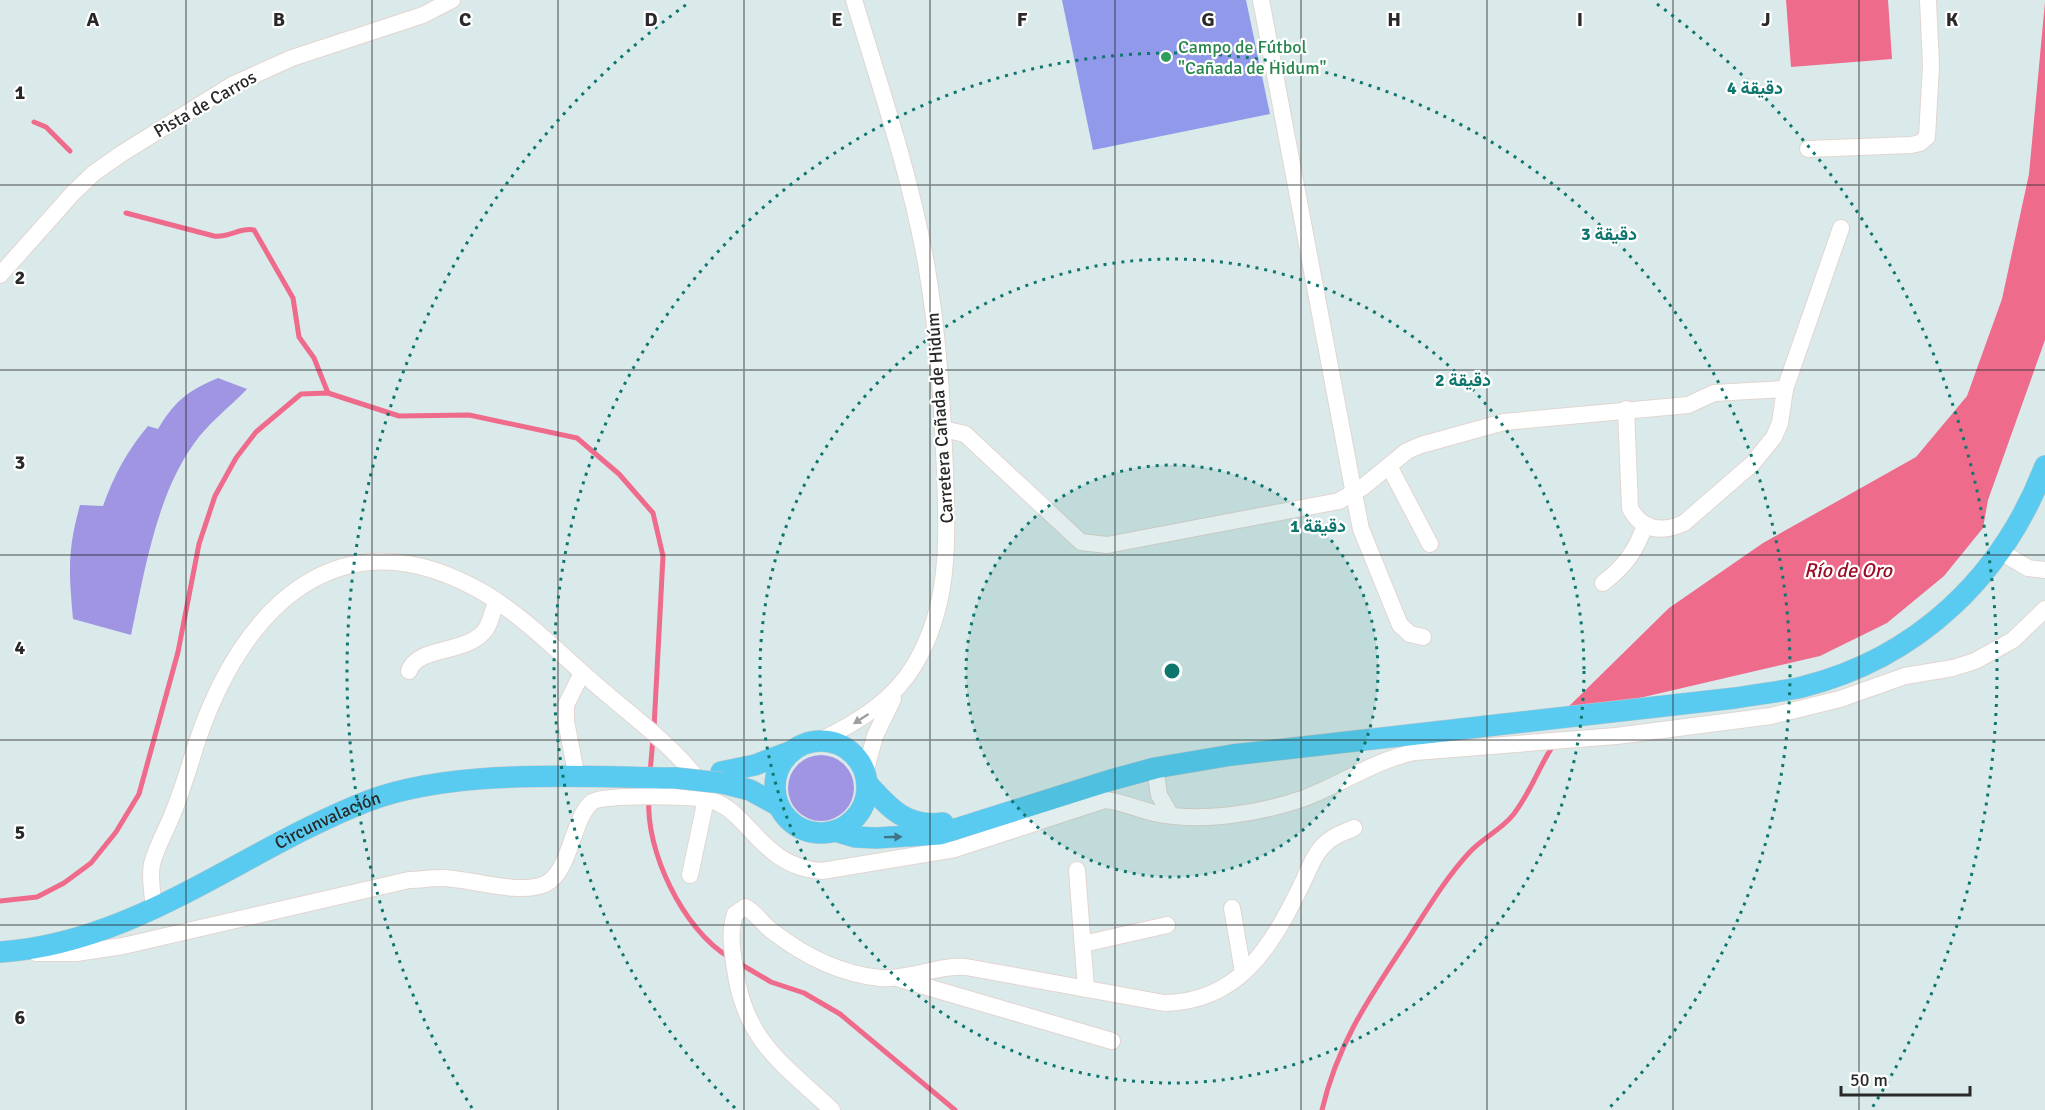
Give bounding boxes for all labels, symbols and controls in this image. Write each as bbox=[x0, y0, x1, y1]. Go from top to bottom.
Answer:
text: A bbox=[87, 7, 100, 32]
text: B bbox=[273, 7, 285, 32]
text: C bbox=[459, 7, 471, 32]
text: D bbox=[644, 7, 658, 32]
text: E bbox=[831, 7, 843, 32]
text: F bbox=[1017, 7, 1028, 32]
text: G bbox=[1201, 7, 1215, 32]
text: H bbox=[1387, 7, 1401, 32]
text: I bbox=[1577, 7, 1583, 32]
text: J bbox=[1761, 7, 1771, 32]
text: K bbox=[1946, 7, 1959, 32]
place label: Campo de Fútbol "Cañada de Hidum" bbox=[1178, 36, 1327, 79]
marker: Campo de Fútbol "Cañada de Hidum" bbox=[1159, 50, 1173, 64]
street label: Pista de Carros bbox=[150, 66, 260, 142]
text: 4 دقيقة bbox=[1727, 77, 1783, 99]
text: 1 bbox=[15, 80, 26, 105]
text: 3 دقيقة bbox=[1581, 223, 1637, 245]
text: 2 bbox=[15, 265, 25, 290]
street label: Carretera Cañada de Hidúm bbox=[922, 312, 958, 524]
text: 2 دقيقة bbox=[1435, 369, 1491, 391]
text: 3 bbox=[15, 450, 25, 475]
text: 1 دقيقة bbox=[1290, 515, 1346, 537]
water label: Río de Oro bbox=[1804, 558, 1893, 583]
text: 4 bbox=[15, 635, 26, 660]
centre of rings bbox=[1162, 661, 1182, 681]
one-way arrow bbox=[853, 713, 869, 724]
street label: Circunvalación bbox=[271, 786, 383, 854]
text: 5 bbox=[15, 820, 25, 845]
one-way arrow bbox=[883, 833, 902, 842]
text: 6 bbox=[15, 1005, 26, 1030]
scale bar bbox=[1841, 1059, 1970, 1097]
text: 50 m bbox=[1850, 1069, 1888, 1091]

